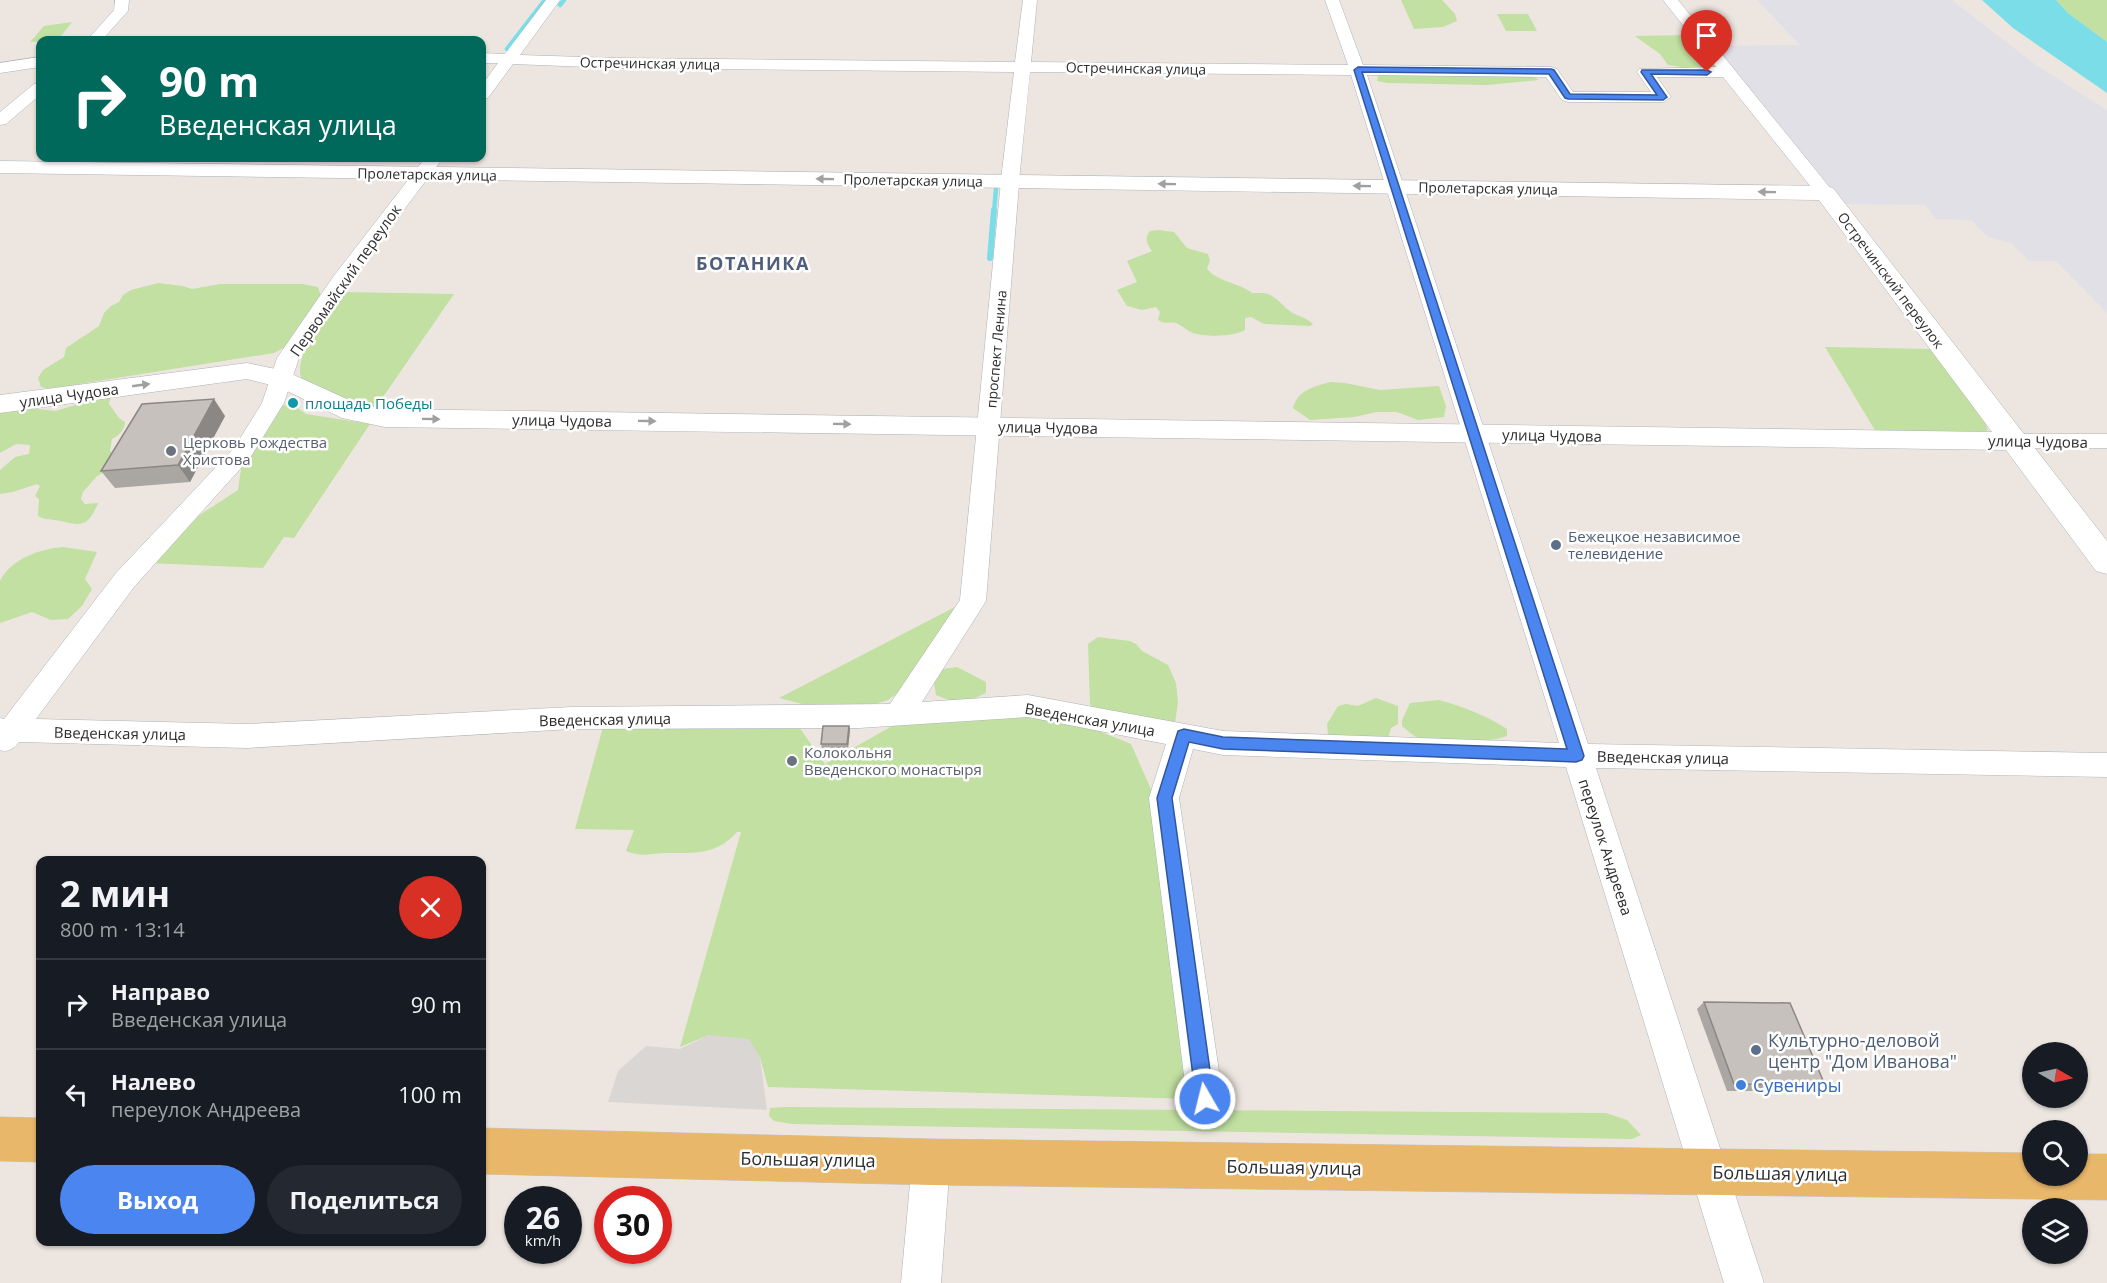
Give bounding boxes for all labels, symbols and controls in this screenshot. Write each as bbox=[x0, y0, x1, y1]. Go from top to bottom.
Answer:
pin bbox=[1681, 10, 1732, 72]
icon: arrive bbox=[1690, 19, 1723, 52]
text: 90 m bbox=[159, 52, 259, 109]
street label: Остречинская улица bbox=[580, 52, 720, 74]
street label: Остречинская улица bbox=[1066, 57, 1206, 79]
icon: right bbox=[60, 60, 138, 138]
text: Введенская улица bbox=[159, 106, 397, 143]
street label: Пролетарская улица bbox=[357, 163, 497, 185]
street label: Пролетарская улица bbox=[843, 169, 983, 191]
one-way arrow bbox=[815, 174, 834, 184]
street label: Пролетарская улица bbox=[1418, 177, 1558, 199]
one-way arrow bbox=[1157, 179, 1176, 188]
one-way arrow bbox=[1352, 182, 1371, 191]
one-way arrow bbox=[1757, 187, 1776, 197]
street label: Первомайский переулок bbox=[285, 200, 405, 360]
street label: Остречинский переулок bbox=[1833, 208, 1949, 353]
district label: БОТАНИКА bbox=[696, 251, 810, 275]
street label: проспект Ленина bbox=[981, 289, 1011, 409]
street label: улица Чудова bbox=[18, 378, 120, 412]
one-way arrow bbox=[132, 380, 151, 389]
place label: площадь Победы bbox=[305, 393, 433, 413]
marker: площадь Победы bbox=[286, 396, 300, 410]
street label: улица Чудова bbox=[512, 409, 612, 431]
one-way arrow bbox=[421, 414, 440, 423]
one-way arrow bbox=[637, 416, 656, 426]
street label: улица Чудова bbox=[998, 416, 1098, 438]
one-way arrow bbox=[832, 419, 851, 429]
street label: улица Чудова bbox=[1502, 424, 1602, 446]
street label: улица Чудова bbox=[1988, 430, 2088, 452]
place label: Церковь Рождества Христова bbox=[183, 432, 327, 469]
marker: Церковь Рождества Христова bbox=[164, 444, 178, 458]
place label: Бежецкое независимое телевидение bbox=[1568, 526, 1740, 563]
marker: Бежецкое независимое телевидение bbox=[1549, 538, 1563, 552]
street label: Введенская улица bbox=[1023, 698, 1157, 740]
street label: Введенская улица bbox=[539, 708, 671, 730]
street label: Введенская улица bbox=[54, 722, 186, 744]
place label: Колокольня Введенского монастыря bbox=[804, 742, 982, 779]
street label: Введенская улица bbox=[1597, 746, 1729, 768]
marker: Колокольня Введенского монастыря bbox=[785, 754, 799, 768]
street label: переулок Андреева bbox=[1574, 776, 1638, 918]
text: 2 мин bbox=[60, 869, 170, 918]
button: close bbox=[399, 876, 462, 939]
text: 800 m · 13:14 bbox=[60, 916, 185, 943]
text: Направо bbox=[111, 976, 210, 1006]
icon: right bbox=[60, 988, 93, 1021]
text: 90 m bbox=[411, 989, 462, 1019]
text: Введенская улица bbox=[111, 1006, 287, 1033]
place label: Культурно-деловой центр "Дом Иванова" bbox=[1768, 1028, 1957, 1073]
north arrow bbox=[2022, 1042, 2088, 1108]
map controls bbox=[2022, 1042, 2088, 1264]
marker: Культурно-деловой центр "Дом Иванова" bbox=[1749, 1043, 1763, 1057]
text: Налево bbox=[111, 1066, 196, 1096]
position arrow bbox=[1173, 1067, 1237, 1131]
place label: Сувениры bbox=[1753, 1073, 1841, 1097]
icon: left bbox=[60, 1078, 93, 1111]
marker: Сувениры bbox=[1734, 1078, 1748, 1092]
text: 100 m bbox=[398, 1079, 462, 1109]
text: переулок Андреева bbox=[111, 1096, 301, 1123]
button: search bbox=[2022, 1120, 2088, 1186]
street label: Большая улица bbox=[740, 1146, 876, 1172]
street label: Большая улица bbox=[1226, 1154, 1362, 1180]
street label: Большая улица bbox=[1712, 1160, 1848, 1186]
button: Выход bbox=[60, 1165, 255, 1234]
button: Поделиться bbox=[267, 1165, 462, 1234]
speed limit sign: 30 bbox=[594, 1186, 672, 1264]
text: 26 bbox=[526, 1197, 560, 1238]
button: layers bbox=[2022, 1198, 2088, 1264]
text: km/h bbox=[525, 1230, 561, 1250]

